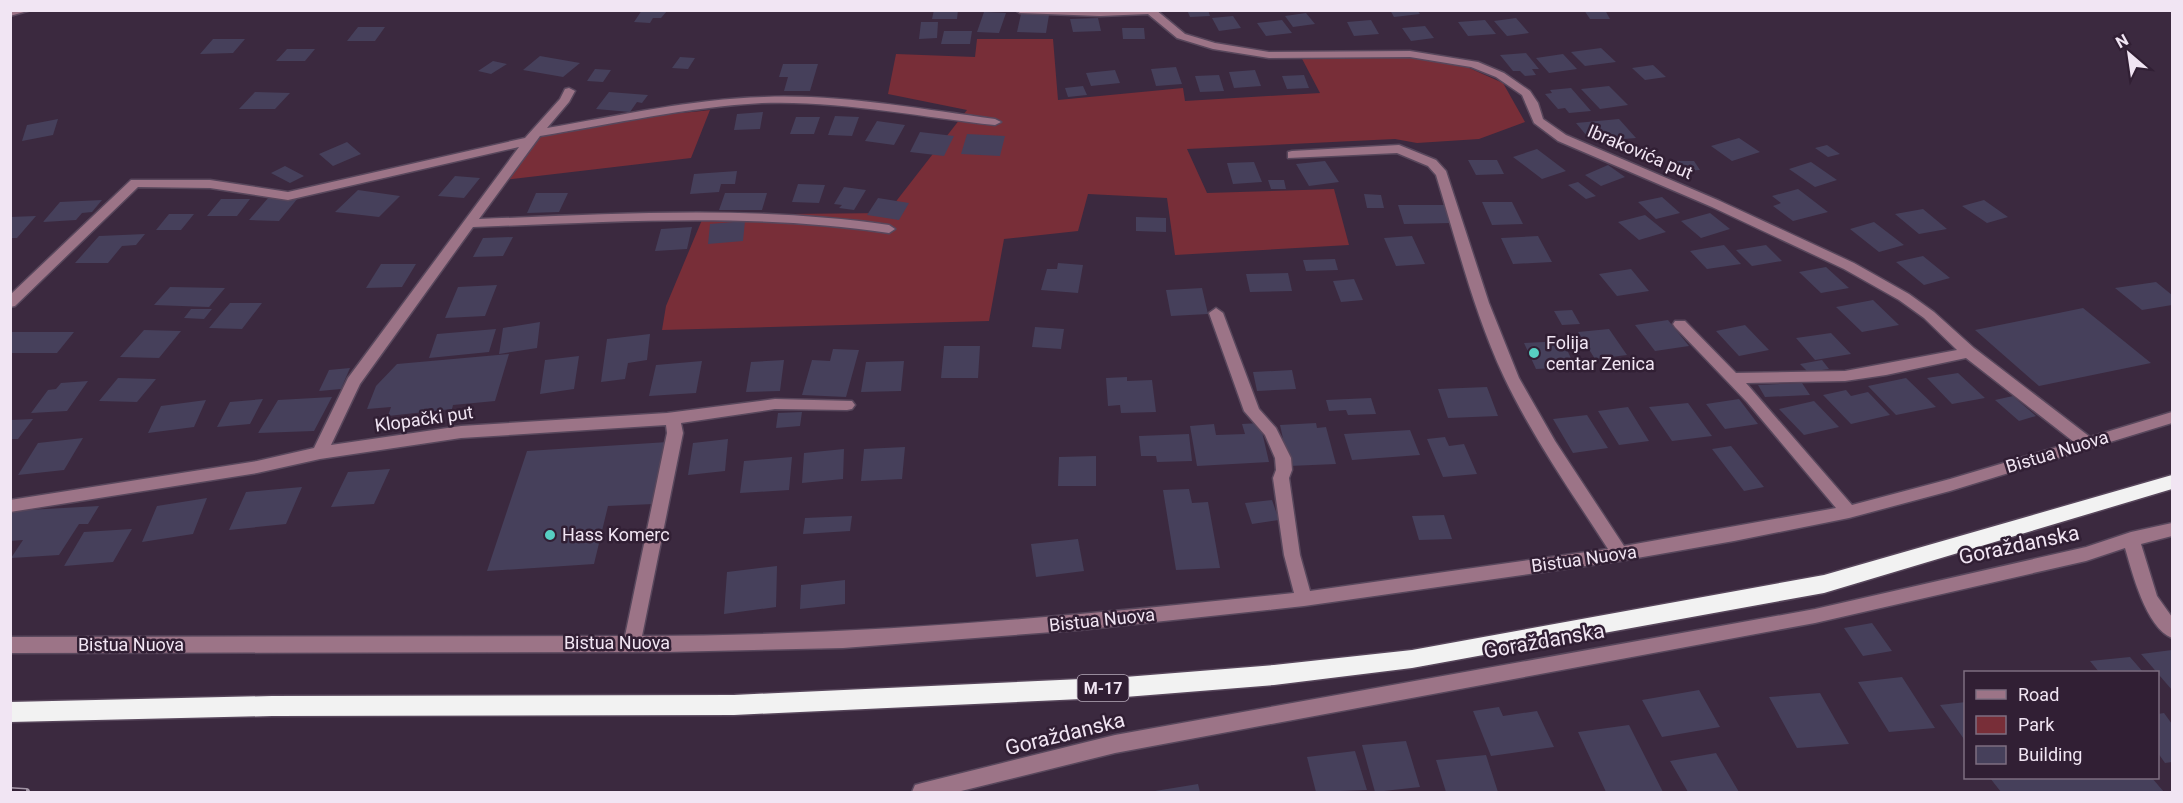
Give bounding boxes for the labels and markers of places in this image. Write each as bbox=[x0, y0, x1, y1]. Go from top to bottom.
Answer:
place label: Folija centar Zenica bbox=[1546, 332, 1655, 374]
marker: Folija centar Zenica bbox=[1527, 346, 1541, 360]
place label: Hass Komerc bbox=[562, 524, 670, 545]
marker: Hass Komerc bbox=[543, 528, 557, 542]

